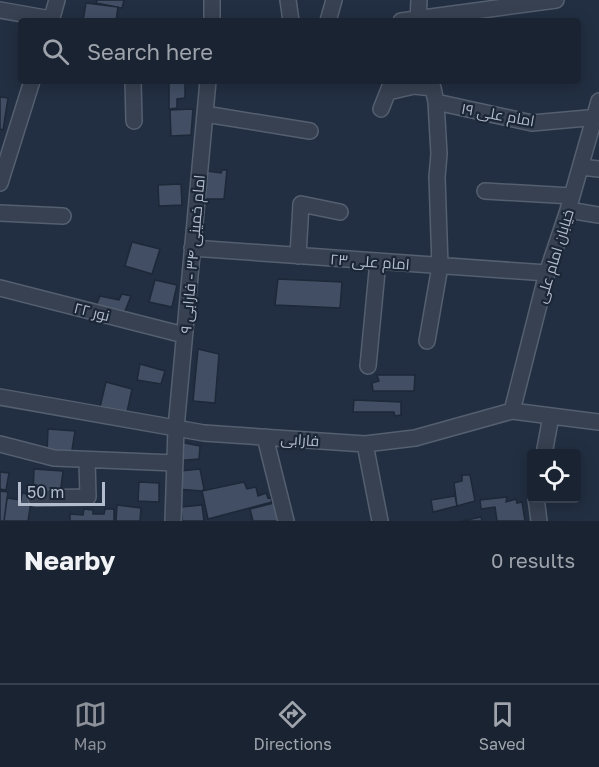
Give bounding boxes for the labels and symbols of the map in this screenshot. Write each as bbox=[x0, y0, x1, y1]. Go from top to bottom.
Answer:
street label: امام علی ۱۹ bbox=[460, 99, 536, 131]
street label: امام خمینی ۳۴ - فارابی ۹ bbox=[176, 174, 210, 334]
street label: خیابان امام علی bbox=[531, 207, 579, 306]
street label: امام علی ۲۳ bbox=[329, 249, 410, 275]
street label: نور ۲۲ bbox=[72, 298, 112, 325]
street label: فارابی bbox=[280, 429, 320, 451]
scale bar bbox=[18, 479, 105, 506]

